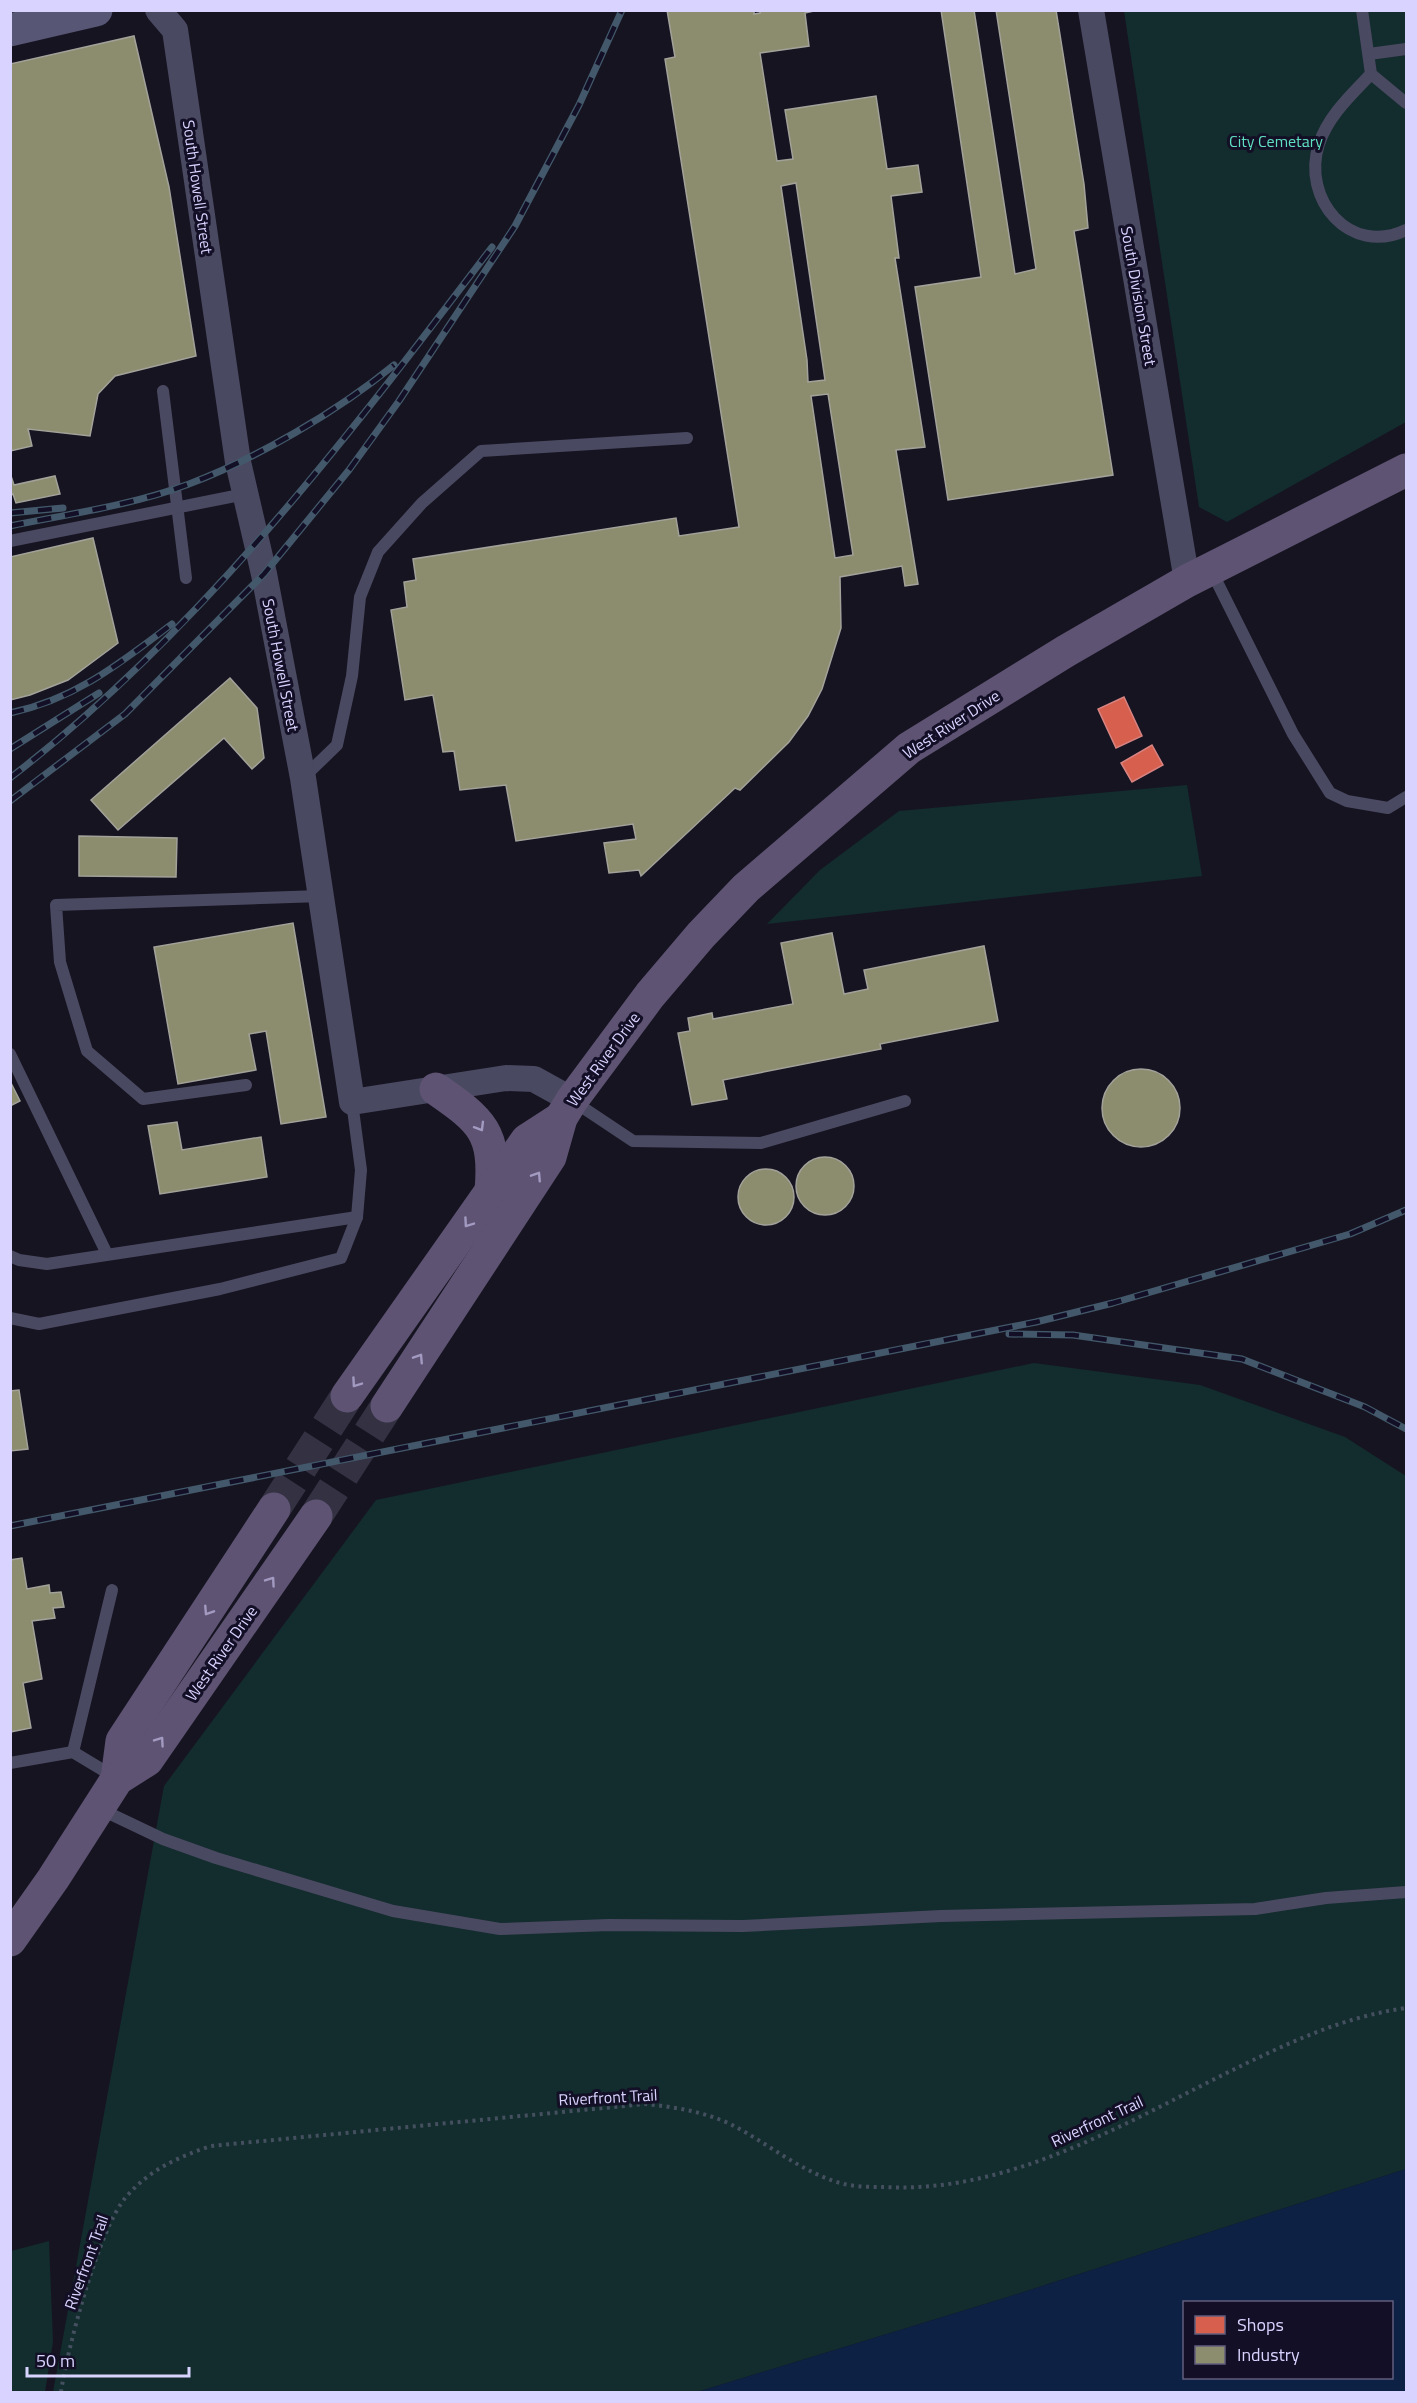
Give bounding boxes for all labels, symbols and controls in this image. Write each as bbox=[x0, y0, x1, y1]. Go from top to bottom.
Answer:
street label: South Howell Street bbox=[177, 119, 219, 256]
park label: City Cemetary bbox=[1229, 129, 1323, 153]
street label: South Division Street bbox=[1115, 224, 1163, 368]
street label: South Howell Street bbox=[256, 597, 306, 734]
street label: West River Drive bbox=[898, 684, 1004, 764]
street label: West River Drive bbox=[561, 1007, 645, 1111]
one-way arrow bbox=[472, 1121, 484, 1131]
one-way arrow bbox=[530, 1172, 541, 1183]
one-way arrow bbox=[464, 1217, 475, 1228]
one-way arrow bbox=[412, 1353, 423, 1364]
one-way arrow bbox=[352, 1376, 363, 1387]
one-way arrow bbox=[264, 1576, 275, 1587]
street label: West River Drive bbox=[179, 1600, 263, 1706]
one-way arrow bbox=[204, 1604, 215, 1615]
one-way arrow bbox=[153, 1737, 164, 1748]
street label: Riverfront Trail bbox=[558, 2082, 658, 2112]
street label: Riverfront Trail bbox=[1047, 2089, 1147, 2153]
street label: Riverfront Trail bbox=[58, 2211, 114, 2313]
legend bbox=[1183, 2301, 1393, 2379]
text: Shops bbox=[1237, 2311, 1284, 2338]
scale bar bbox=[27, 2340, 189, 2378]
text: Industry bbox=[1237, 2341, 1300, 2368]
text: 50 m bbox=[36, 2347, 75, 2374]

